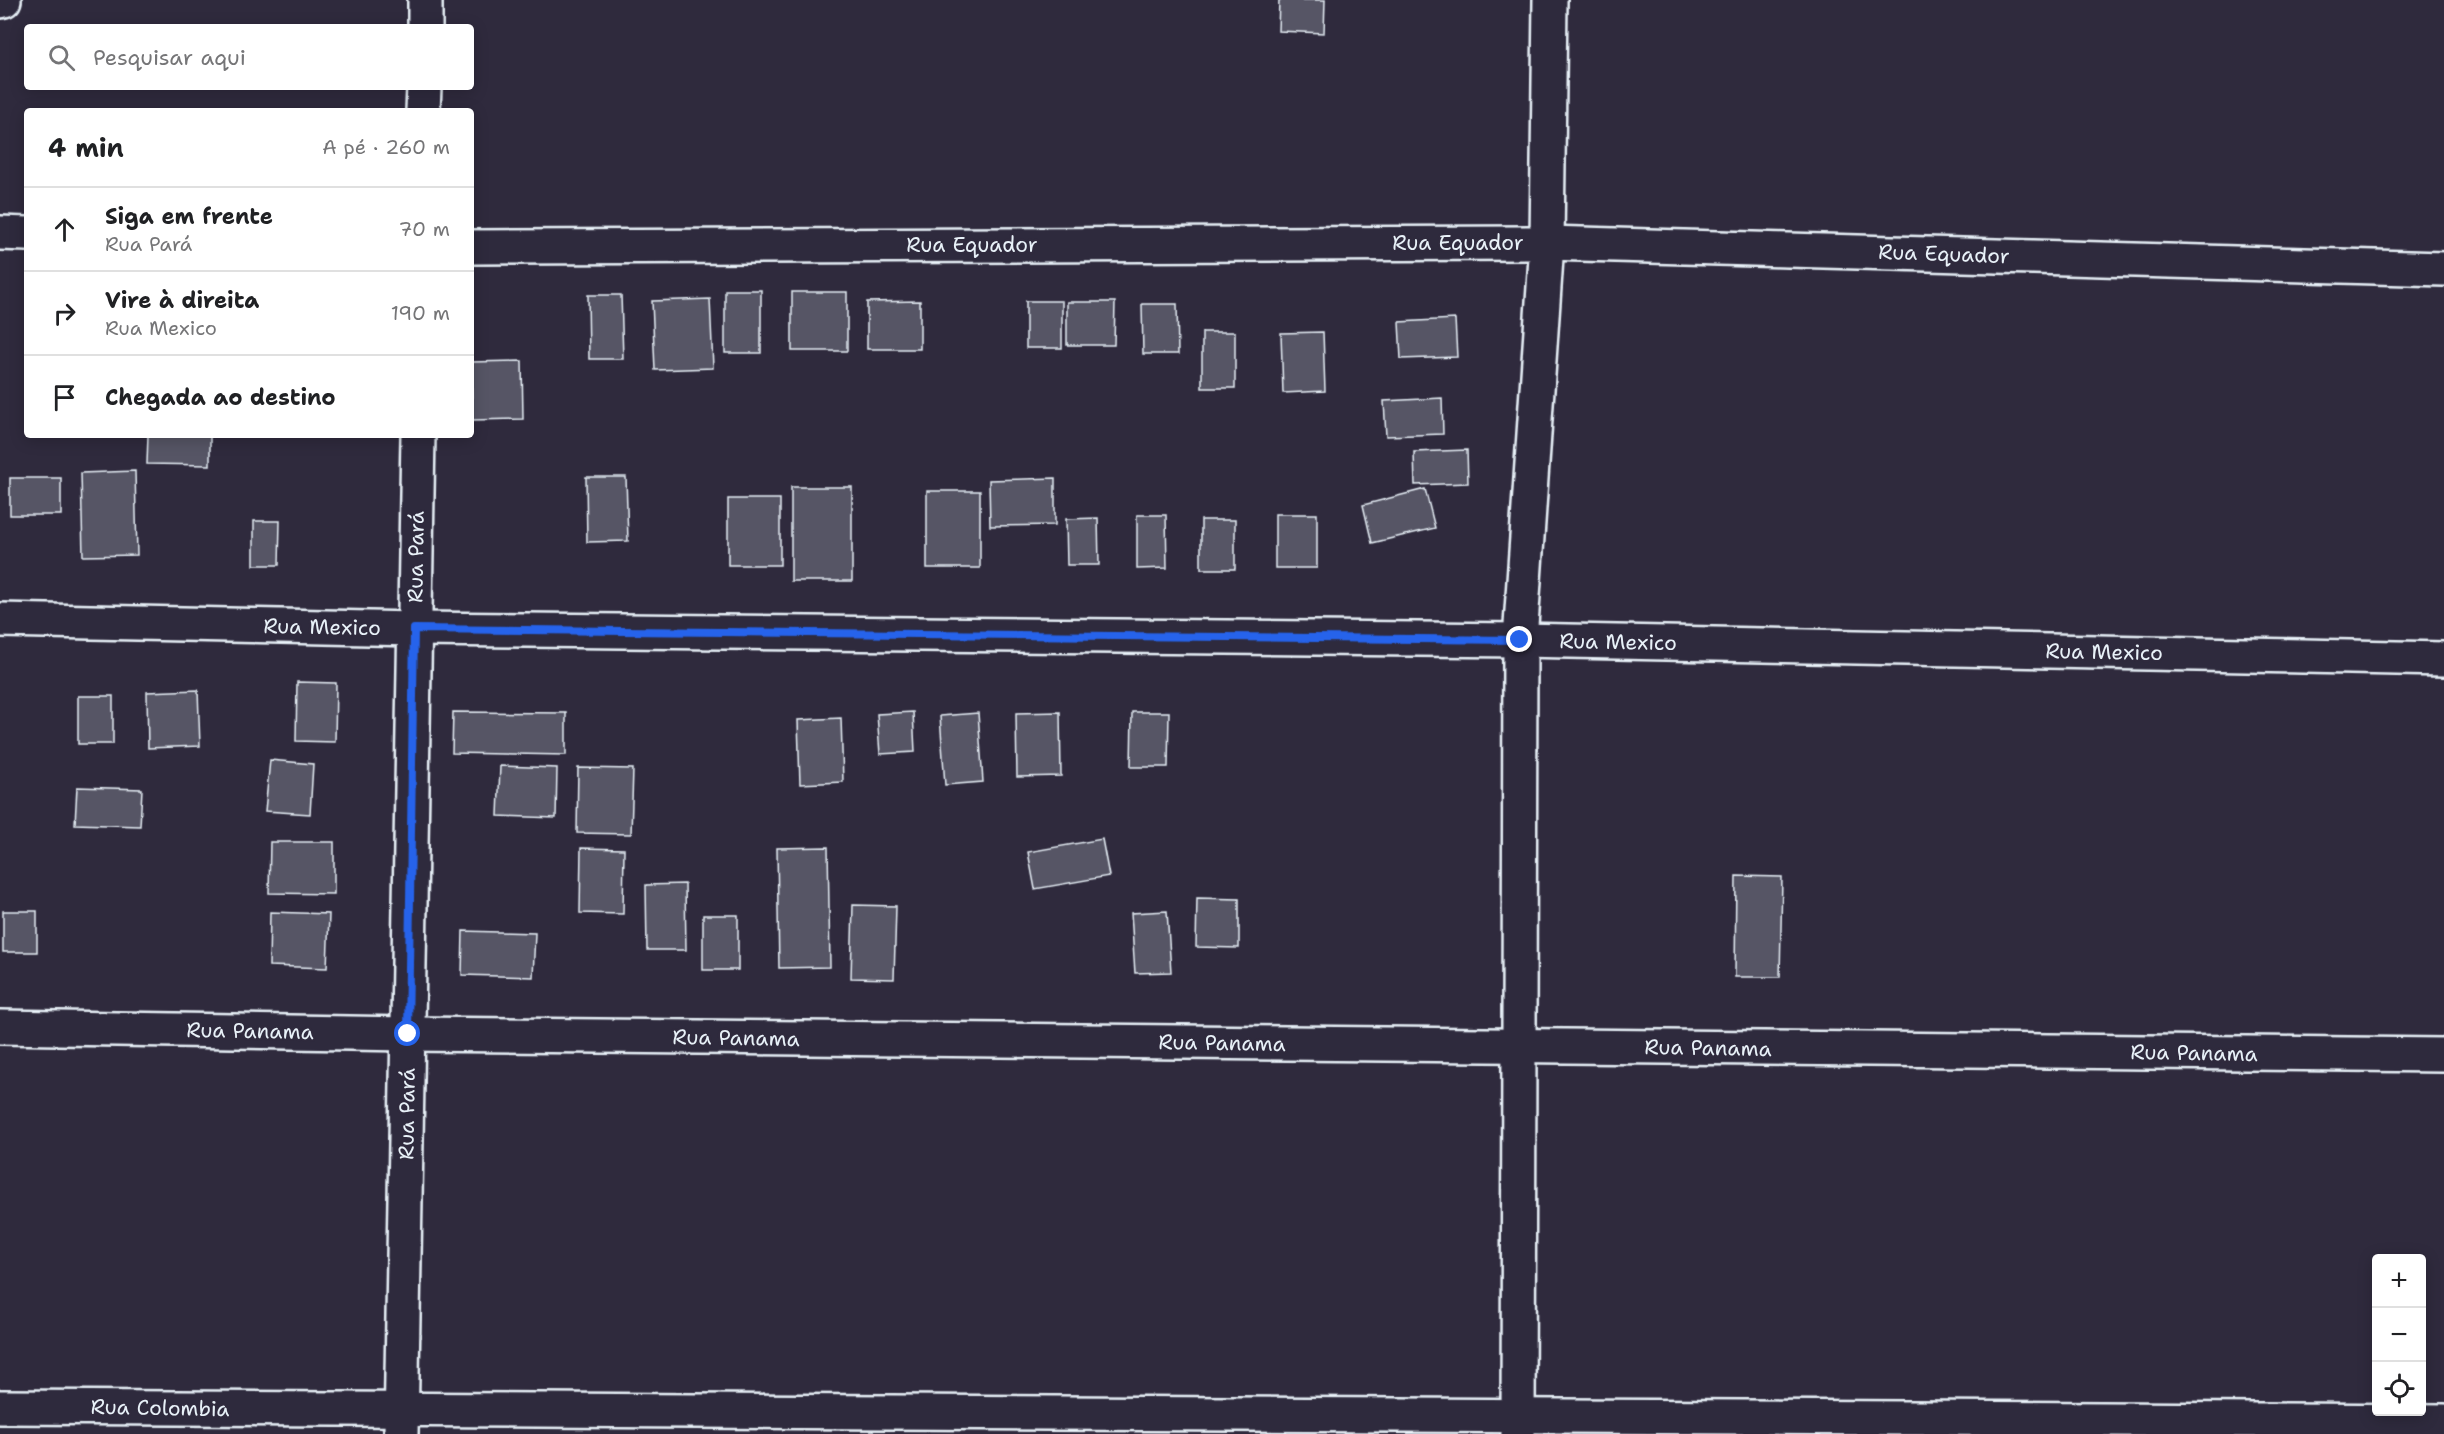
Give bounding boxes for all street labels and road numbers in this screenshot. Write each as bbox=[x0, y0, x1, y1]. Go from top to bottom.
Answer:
street label: Rua Equador bbox=[1392, 229, 1524, 257]
street label: Rua Equador bbox=[906, 231, 1038, 259]
street label: Rua Equador bbox=[1878, 238, 2010, 270]
street label: Rua Pará bbox=[401, 511, 431, 603]
street label: Rua Mexico bbox=[263, 612, 381, 642]
street label: Rua Mexico bbox=[1559, 627, 1677, 657]
street label: Rua Mexico bbox=[2045, 637, 2163, 667]
street label: Rua Panama bbox=[186, 1016, 314, 1046]
street label: Rua Panama bbox=[672, 1023, 800, 1053]
street label: Rua Panama bbox=[1158, 1028, 1286, 1058]
street label: Rua Panama bbox=[1644, 1033, 1772, 1063]
street label: Rua Panama bbox=[2130, 1038, 2258, 1068]
street label: Rua Pará bbox=[392, 1068, 422, 1160]
street label: Rua Colombia bbox=[90, 1393, 230, 1423]

